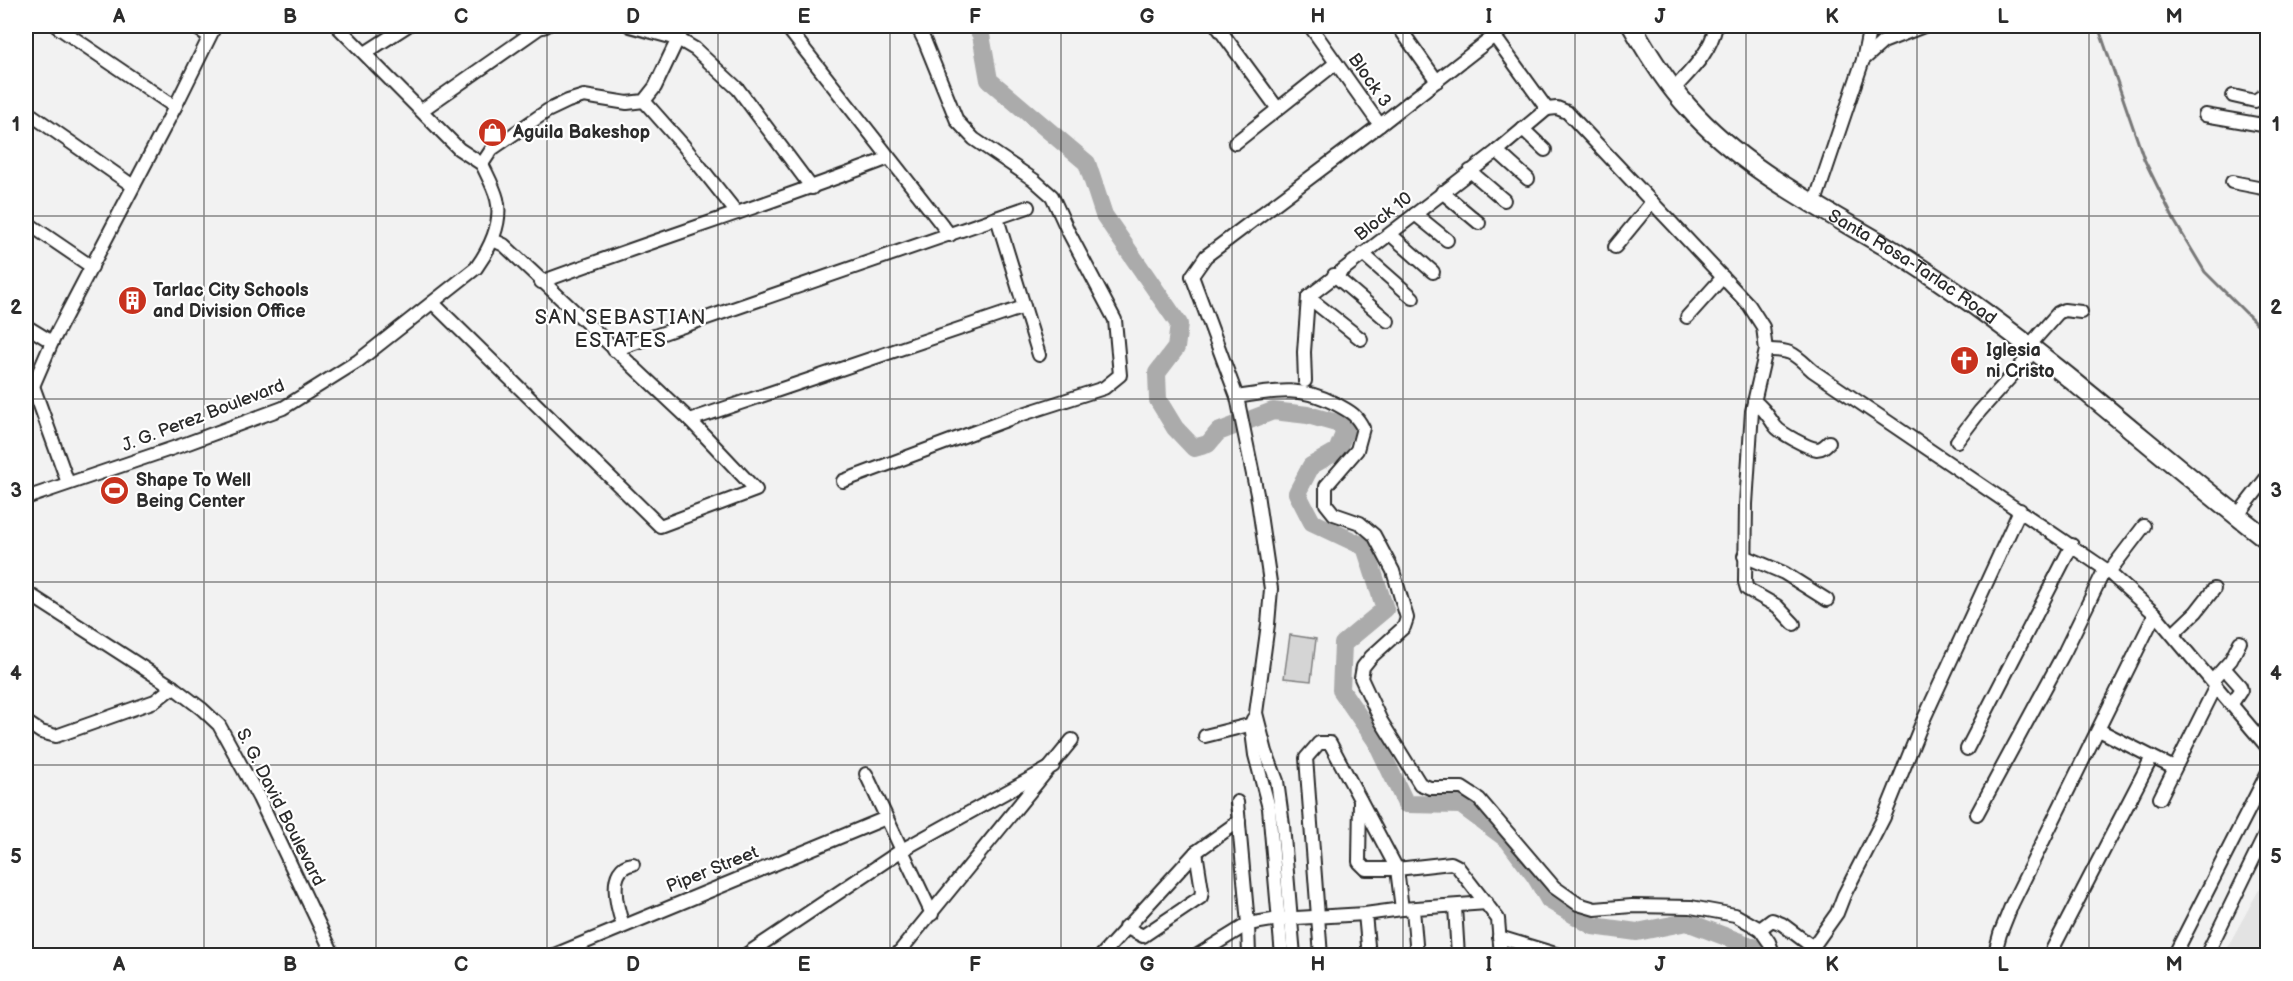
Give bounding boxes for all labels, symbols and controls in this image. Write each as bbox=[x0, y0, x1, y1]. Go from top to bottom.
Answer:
text: A bbox=[112, 5, 126, 29]
text: B bbox=[283, 5, 297, 29]
text: C bbox=[454, 5, 468, 29]
text: D bbox=[626, 5, 640, 29]
text: E bbox=[798, 5, 811, 29]
text: F bbox=[969, 5, 981, 29]
text: G bbox=[1140, 5, 1155, 29]
text: H bbox=[1311, 5, 1325, 29]
text: I bbox=[1486, 5, 1492, 29]
text: J bbox=[1655, 5, 1667, 29]
text: K bbox=[1825, 5, 1839, 29]
text: L bbox=[1997, 5, 2009, 29]
text: M bbox=[2165, 5, 2183, 29]
street label: Block 3 bbox=[1344, 49, 1396, 111]
text: 1 bbox=[12, 113, 20, 137]
text: 1 bbox=[2272, 113, 2280, 137]
shop icon: Aguila Bakeshop bbox=[476, 116, 508, 148]
place label: Aguila Bakeshop bbox=[512, 122, 650, 143]
street label: Block 10 bbox=[1350, 187, 1416, 245]
street label: Santa Rosa-Tarlac Road bbox=[1824, 205, 2001, 329]
place label: Tarlac City Schools and Division Office bbox=[153, 280, 309, 322]
building icon: Tarlac City Schools and Division Office bbox=[116, 284, 148, 316]
text: 2 bbox=[10, 296, 22, 320]
text: 2 bbox=[2270, 296, 2282, 320]
district label: SAN SEBASTIAN ESTATES bbox=[535, 306, 707, 353]
place label: Iglesia ni Cristo bbox=[1986, 340, 2055, 382]
church icon: Iglesia ni Cristo bbox=[1949, 344, 1981, 376]
street label: J. G. Perez Boulevard bbox=[119, 375, 287, 456]
place label: Shape To Well Being Center bbox=[136, 470, 251, 512]
sports icon: Shape To Well Being Center bbox=[99, 474, 131, 506]
text: 3 bbox=[10, 479, 22, 503]
text: 3 bbox=[2270, 479, 2282, 503]
text: 4 bbox=[10, 662, 22, 686]
text: 4 bbox=[2270, 662, 2282, 686]
street label: S. G. David Boulevard bbox=[232, 725, 329, 889]
street label: Piper Street bbox=[663, 841, 762, 897]
text: 5 bbox=[10, 845, 22, 869]
text: 5 bbox=[2270, 845, 2282, 869]
text: A bbox=[112, 953, 126, 977]
text: B bbox=[283, 953, 297, 977]
text: C bbox=[454, 953, 468, 977]
text: D bbox=[626, 953, 640, 977]
text: E bbox=[798, 953, 811, 977]
text: F bbox=[969, 953, 981, 977]
text: G bbox=[1140, 953, 1155, 977]
text: H bbox=[1311, 953, 1325, 977]
text: I bbox=[1486, 953, 1492, 977]
text: J bbox=[1655, 953, 1667, 977]
text: K bbox=[1825, 953, 1839, 977]
text: L bbox=[1997, 953, 2009, 977]
text: M bbox=[2165, 953, 2183, 977]

